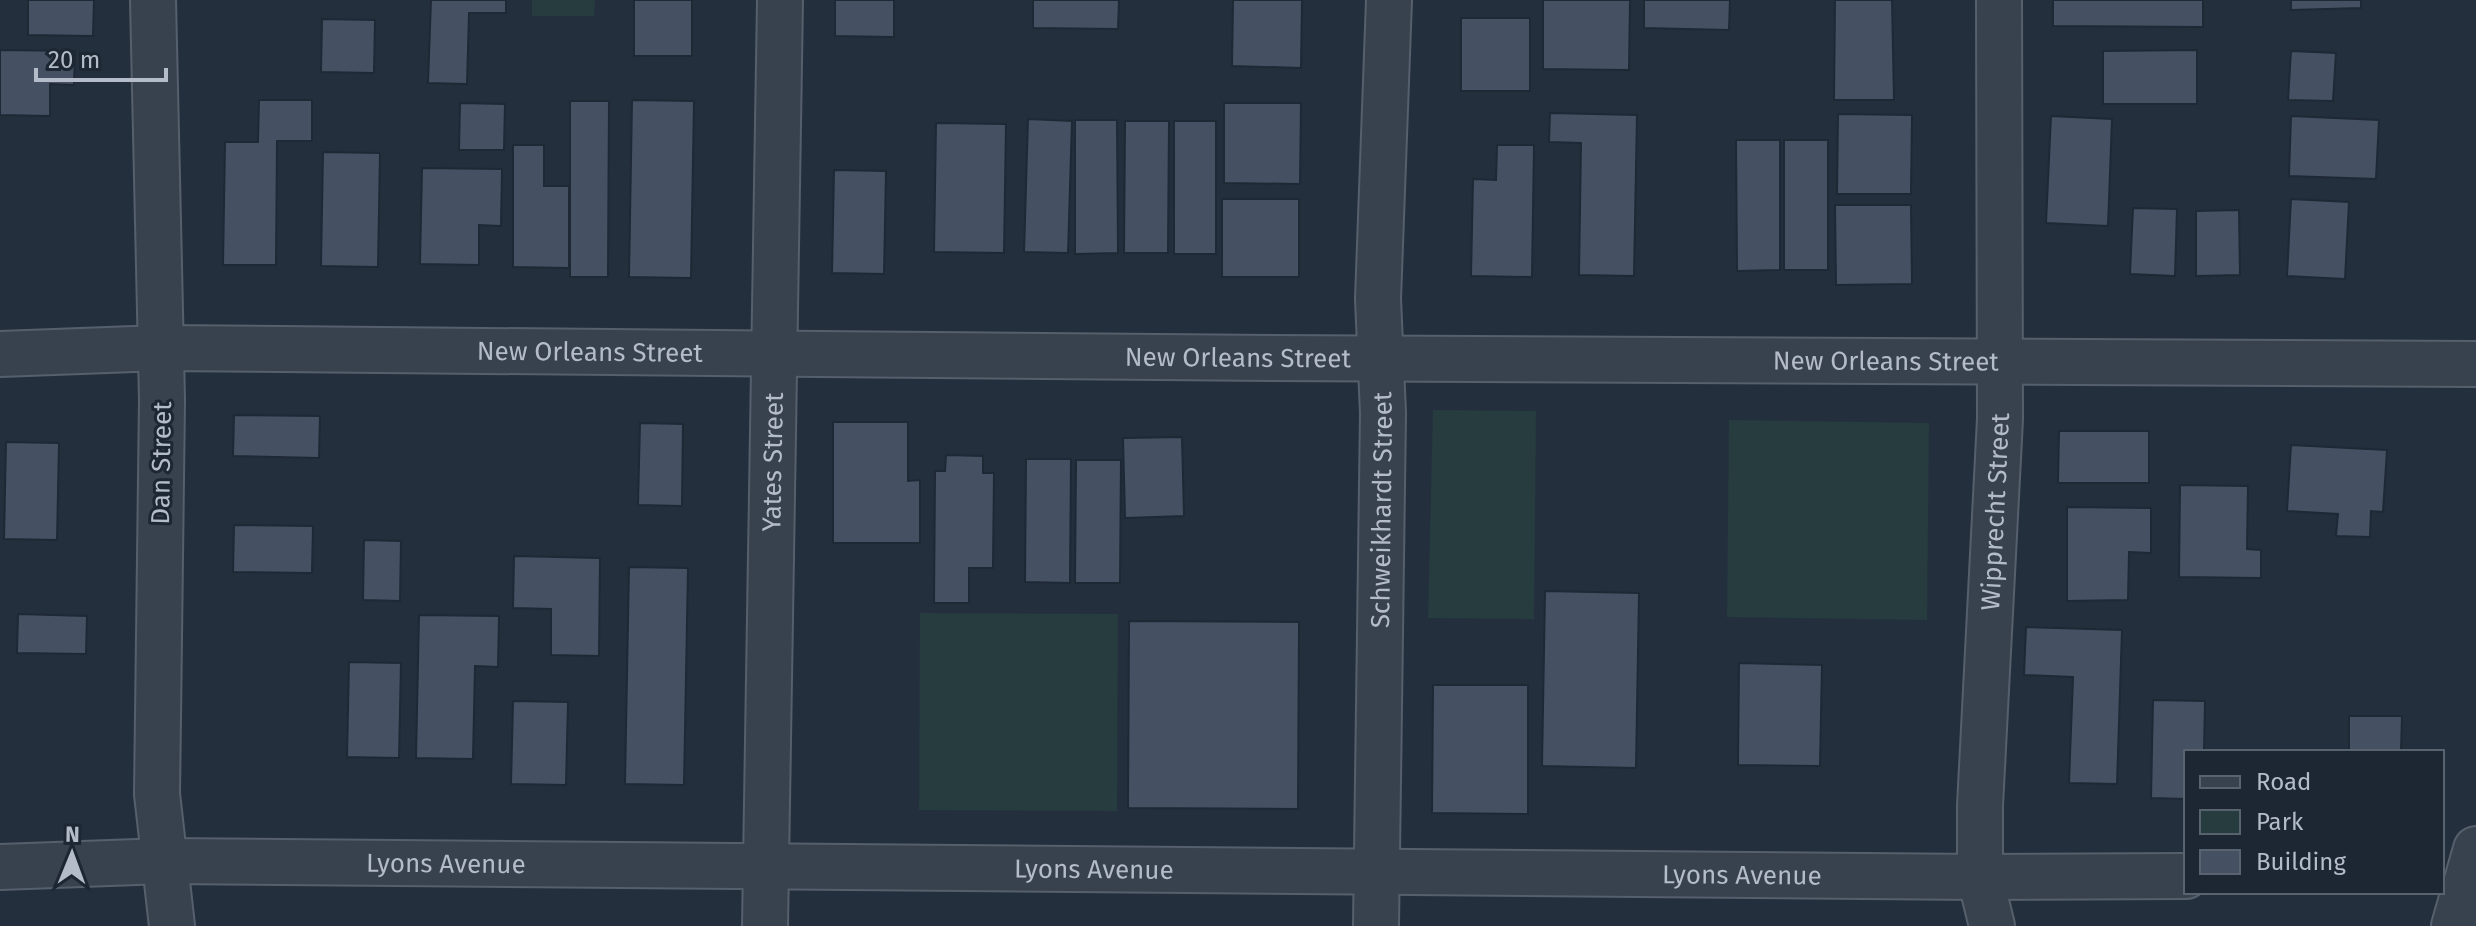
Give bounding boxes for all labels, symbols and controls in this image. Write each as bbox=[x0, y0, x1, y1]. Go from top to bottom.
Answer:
scale bar bbox=[36, 32, 166, 82]
text: 20 m bbox=[48, 46, 100, 74]
street label: New Orleans Street bbox=[477, 336, 704, 369]
street label: New Orleans Street bbox=[1125, 342, 1352, 374]
street label: New Orleans Street bbox=[1773, 345, 2000, 378]
street label: Schweikhardt Street bbox=[1365, 391, 1399, 628]
street label: Yates Street bbox=[756, 392, 790, 532]
street label: Dan Street bbox=[145, 400, 178, 525]
street label: Wipprecht Street bbox=[1975, 412, 2016, 611]
legend bbox=[2184, 750, 2444, 894]
text: Road bbox=[2256, 768, 2311, 796]
text: Park bbox=[2256, 808, 2304, 836]
north arrow bbox=[32, 814, 112, 894]
text: N bbox=[65, 821, 80, 848]
street label: Lyons Avenue bbox=[366, 848, 526, 880]
text: Building bbox=[2256, 848, 2346, 876]
street label: Lyons Avenue bbox=[1014, 853, 1174, 886]
street label: Lyons Avenue bbox=[1662, 859, 1822, 892]

